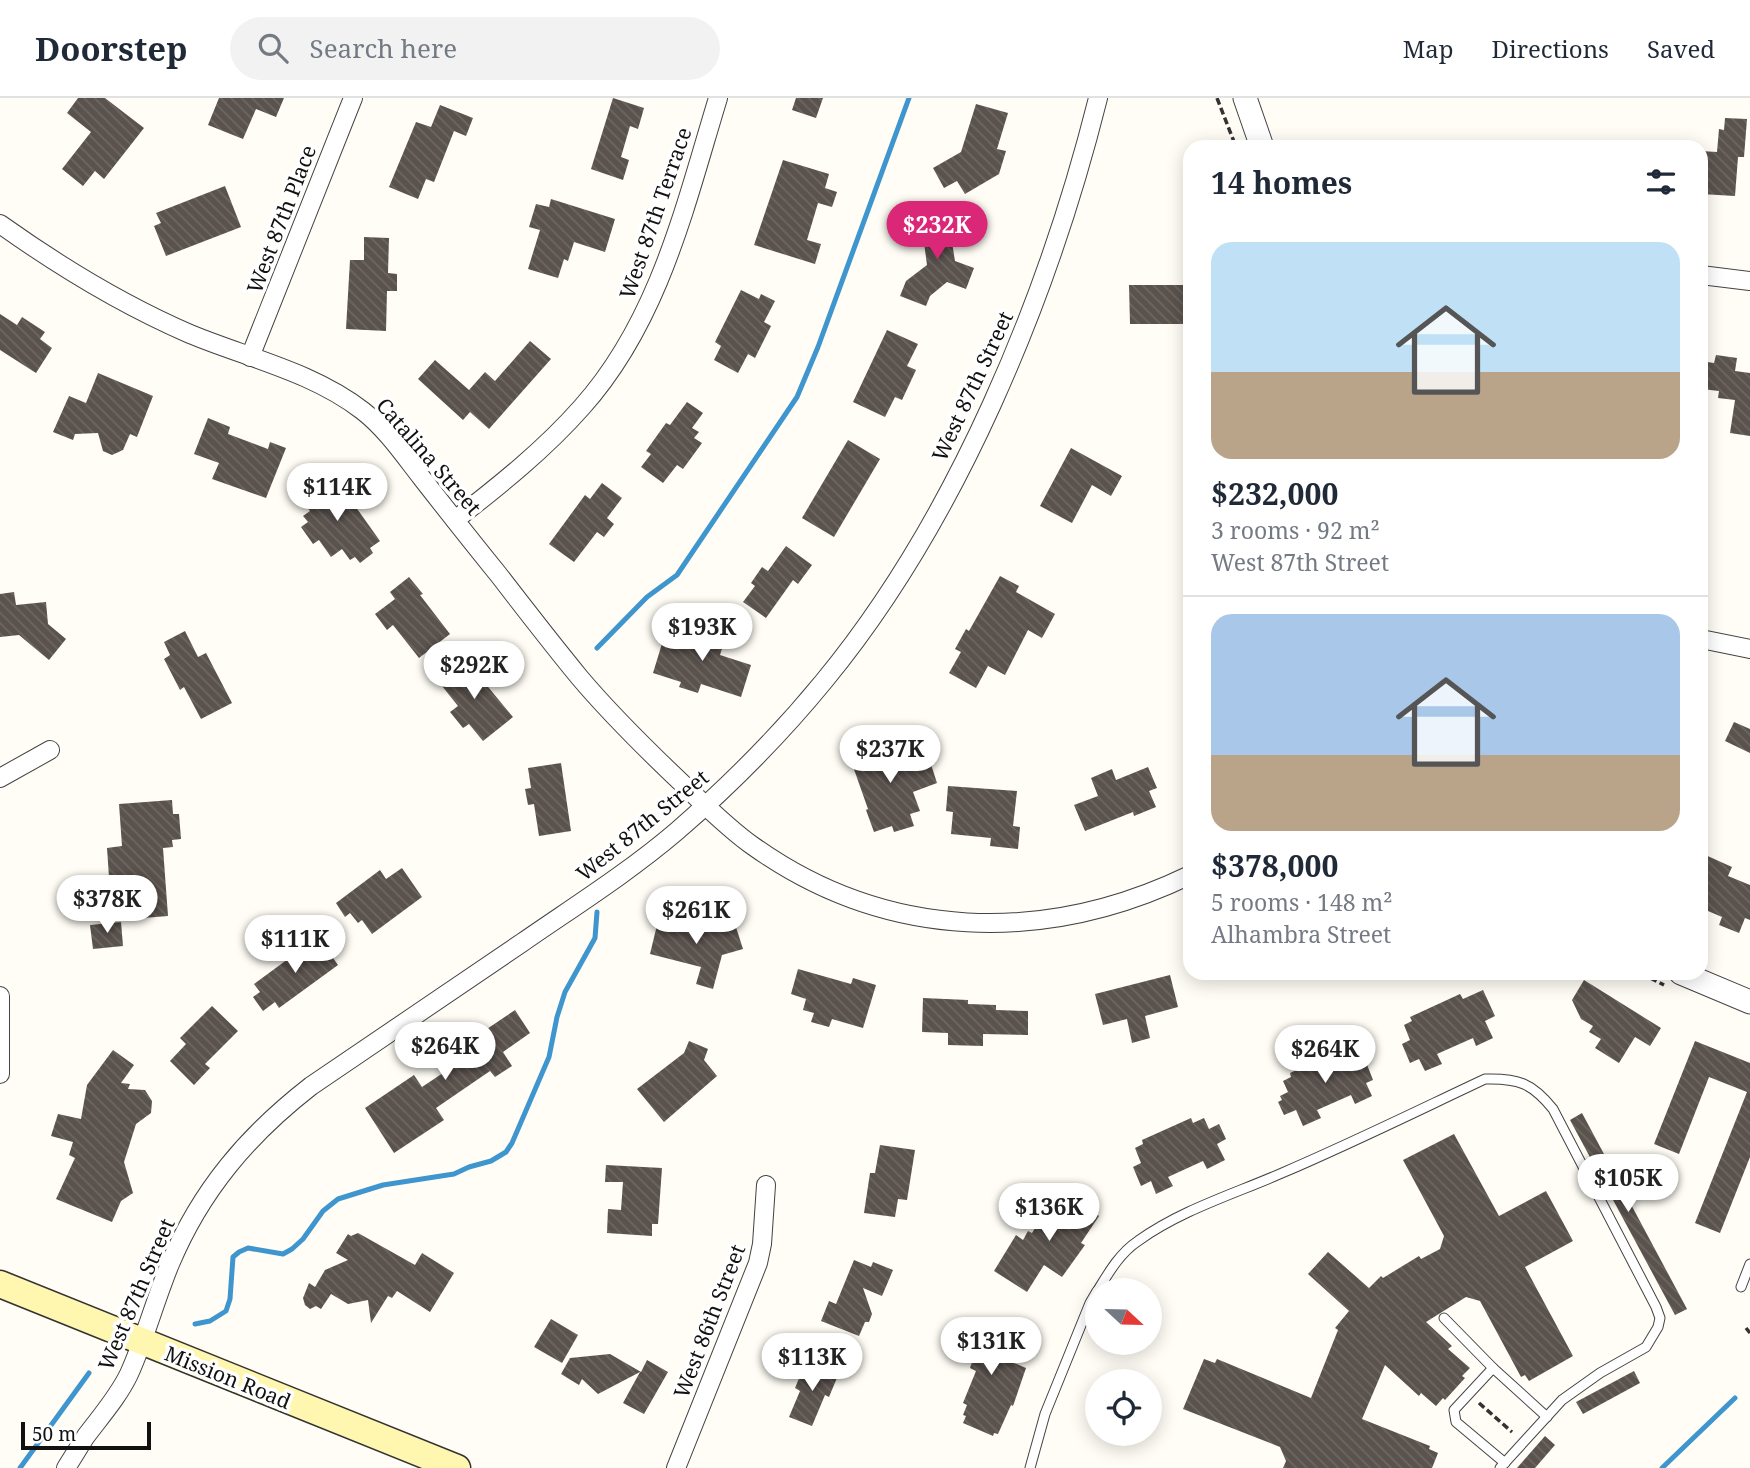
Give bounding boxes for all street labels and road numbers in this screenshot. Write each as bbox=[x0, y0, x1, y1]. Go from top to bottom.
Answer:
street label: West 87th Terrace bbox=[612, 123, 698, 303]
street label: West 87th Place bbox=[240, 141, 322, 297]
street label: West 87th Street bbox=[925, 306, 1019, 466]
street label: Catalina Street bbox=[370, 392, 488, 520]
street label: West 87th Street bbox=[570, 763, 714, 887]
street label: West 87th Street bbox=[91, 1214, 181, 1374]
street label: West 86th Street bbox=[667, 1240, 751, 1402]
street label: Mission Road bbox=[161, 1339, 295, 1415]

